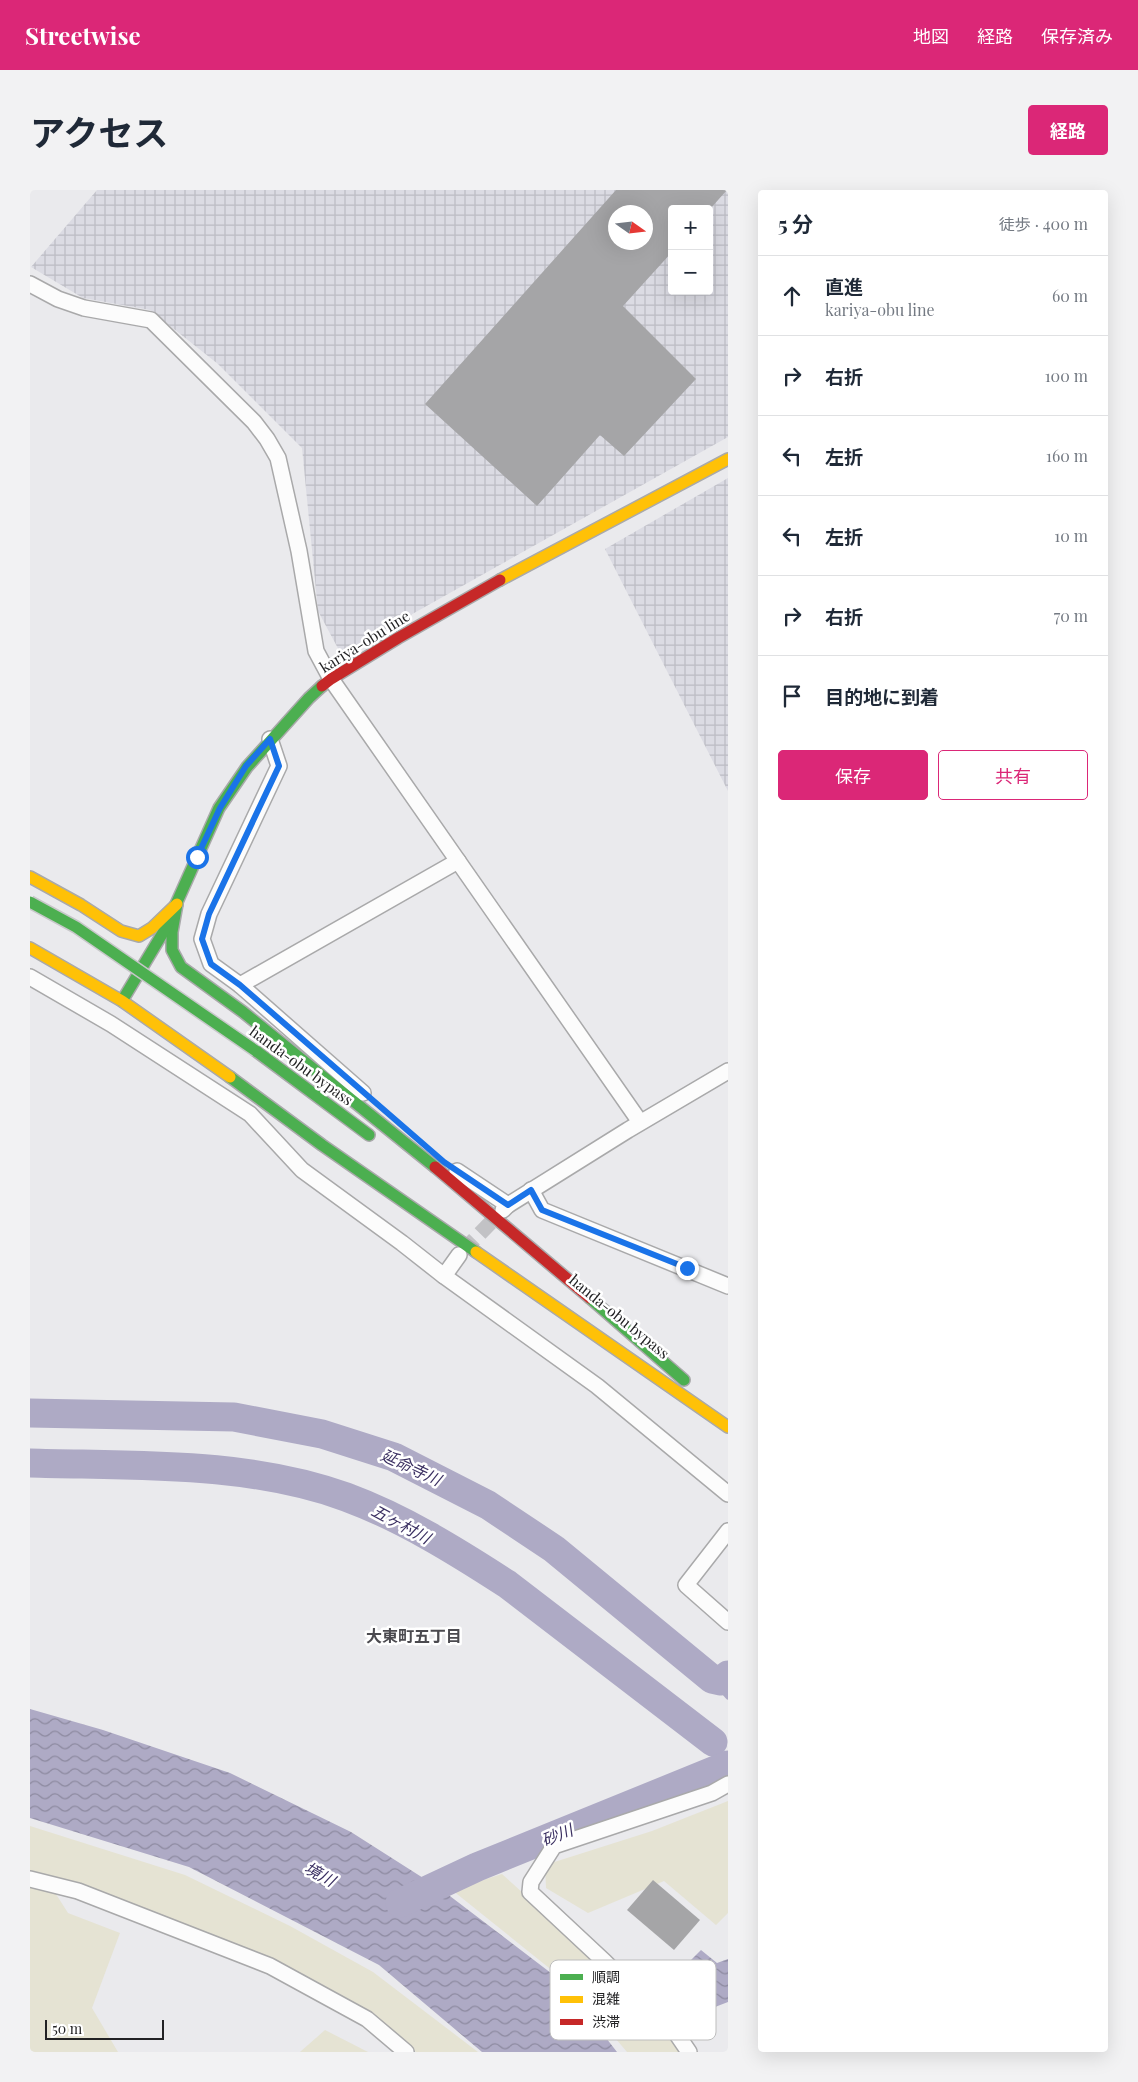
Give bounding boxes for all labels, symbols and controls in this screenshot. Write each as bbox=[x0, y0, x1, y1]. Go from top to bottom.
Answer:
text: Streetwise bbox=[25, 19, 141, 51]
text: 地図 bbox=[913, 24, 949, 48]
text: 経路 bbox=[977, 24, 1013, 48]
text: 保存済み bbox=[1041, 24, 1113, 48]
button: 経路 bbox=[1028, 105, 1108, 155]
text: アクセス bbox=[30, 108, 168, 155]
north arrow bbox=[608, 205, 653, 250]
map controls bbox=[668, 205, 713, 295]
button: + bbox=[668, 205, 713, 250]
text: 5 分 bbox=[778, 209, 813, 237]
text: 徒歩 · 400 m bbox=[999, 213, 1088, 234]
button: − bbox=[668, 250, 713, 295]
text: 直進 bbox=[825, 273, 863, 299]
icon: ahead bbox=[778, 282, 806, 310]
text: 60 m bbox=[1052, 285, 1088, 306]
text: kariya-obu line bbox=[825, 299, 935, 320]
icon: right bbox=[778, 362, 806, 390]
text: 右折 bbox=[825, 363, 863, 389]
text: 100 m bbox=[1045, 365, 1088, 386]
icon: left bbox=[778, 442, 806, 470]
text: 左折 bbox=[825, 443, 863, 469]
text: 160 m bbox=[1046, 445, 1088, 466]
icon: left bbox=[778, 522, 806, 550]
text: 左折 bbox=[825, 523, 863, 549]
text: 10 m bbox=[1054, 525, 1088, 546]
icon: right bbox=[778, 602, 806, 630]
text: 右折 bbox=[825, 603, 863, 629]
street label: kariya-obu line bbox=[316, 605, 413, 677]
text: 70 m bbox=[1054, 605, 1088, 626]
icon: arrive bbox=[778, 682, 806, 710]
text: 目的地に到着 bbox=[825, 683, 939, 709]
button: 保存 bbox=[778, 750, 928, 800]
button: 共有 bbox=[938, 750, 1088, 800]
route start bbox=[186, 846, 209, 869]
street label: handa-obu bypass bbox=[246, 1021, 357, 1110]
route end bbox=[676, 1257, 699, 1280]
street label: handa-obu bypass bbox=[565, 1270, 674, 1363]
water label: 延命寺川 bbox=[378, 1444, 446, 1490]
water label: 五ヶ村川 bbox=[368, 1499, 436, 1549]
district label: 大東町五丁目 bbox=[366, 1625, 462, 1646]
water label: 砂川 bbox=[538, 1818, 577, 1850]
water label: 境川 bbox=[301, 1857, 341, 1891]
legend bbox=[550, 1960, 716, 2040]
text: 順調 bbox=[592, 1967, 620, 1986]
text: 混雑 bbox=[592, 1989, 620, 2008]
text: 渋滞 bbox=[592, 2012, 620, 2031]
scale bar bbox=[45, 2017, 164, 2040]
text: 50 m bbox=[52, 2019, 82, 2038]

